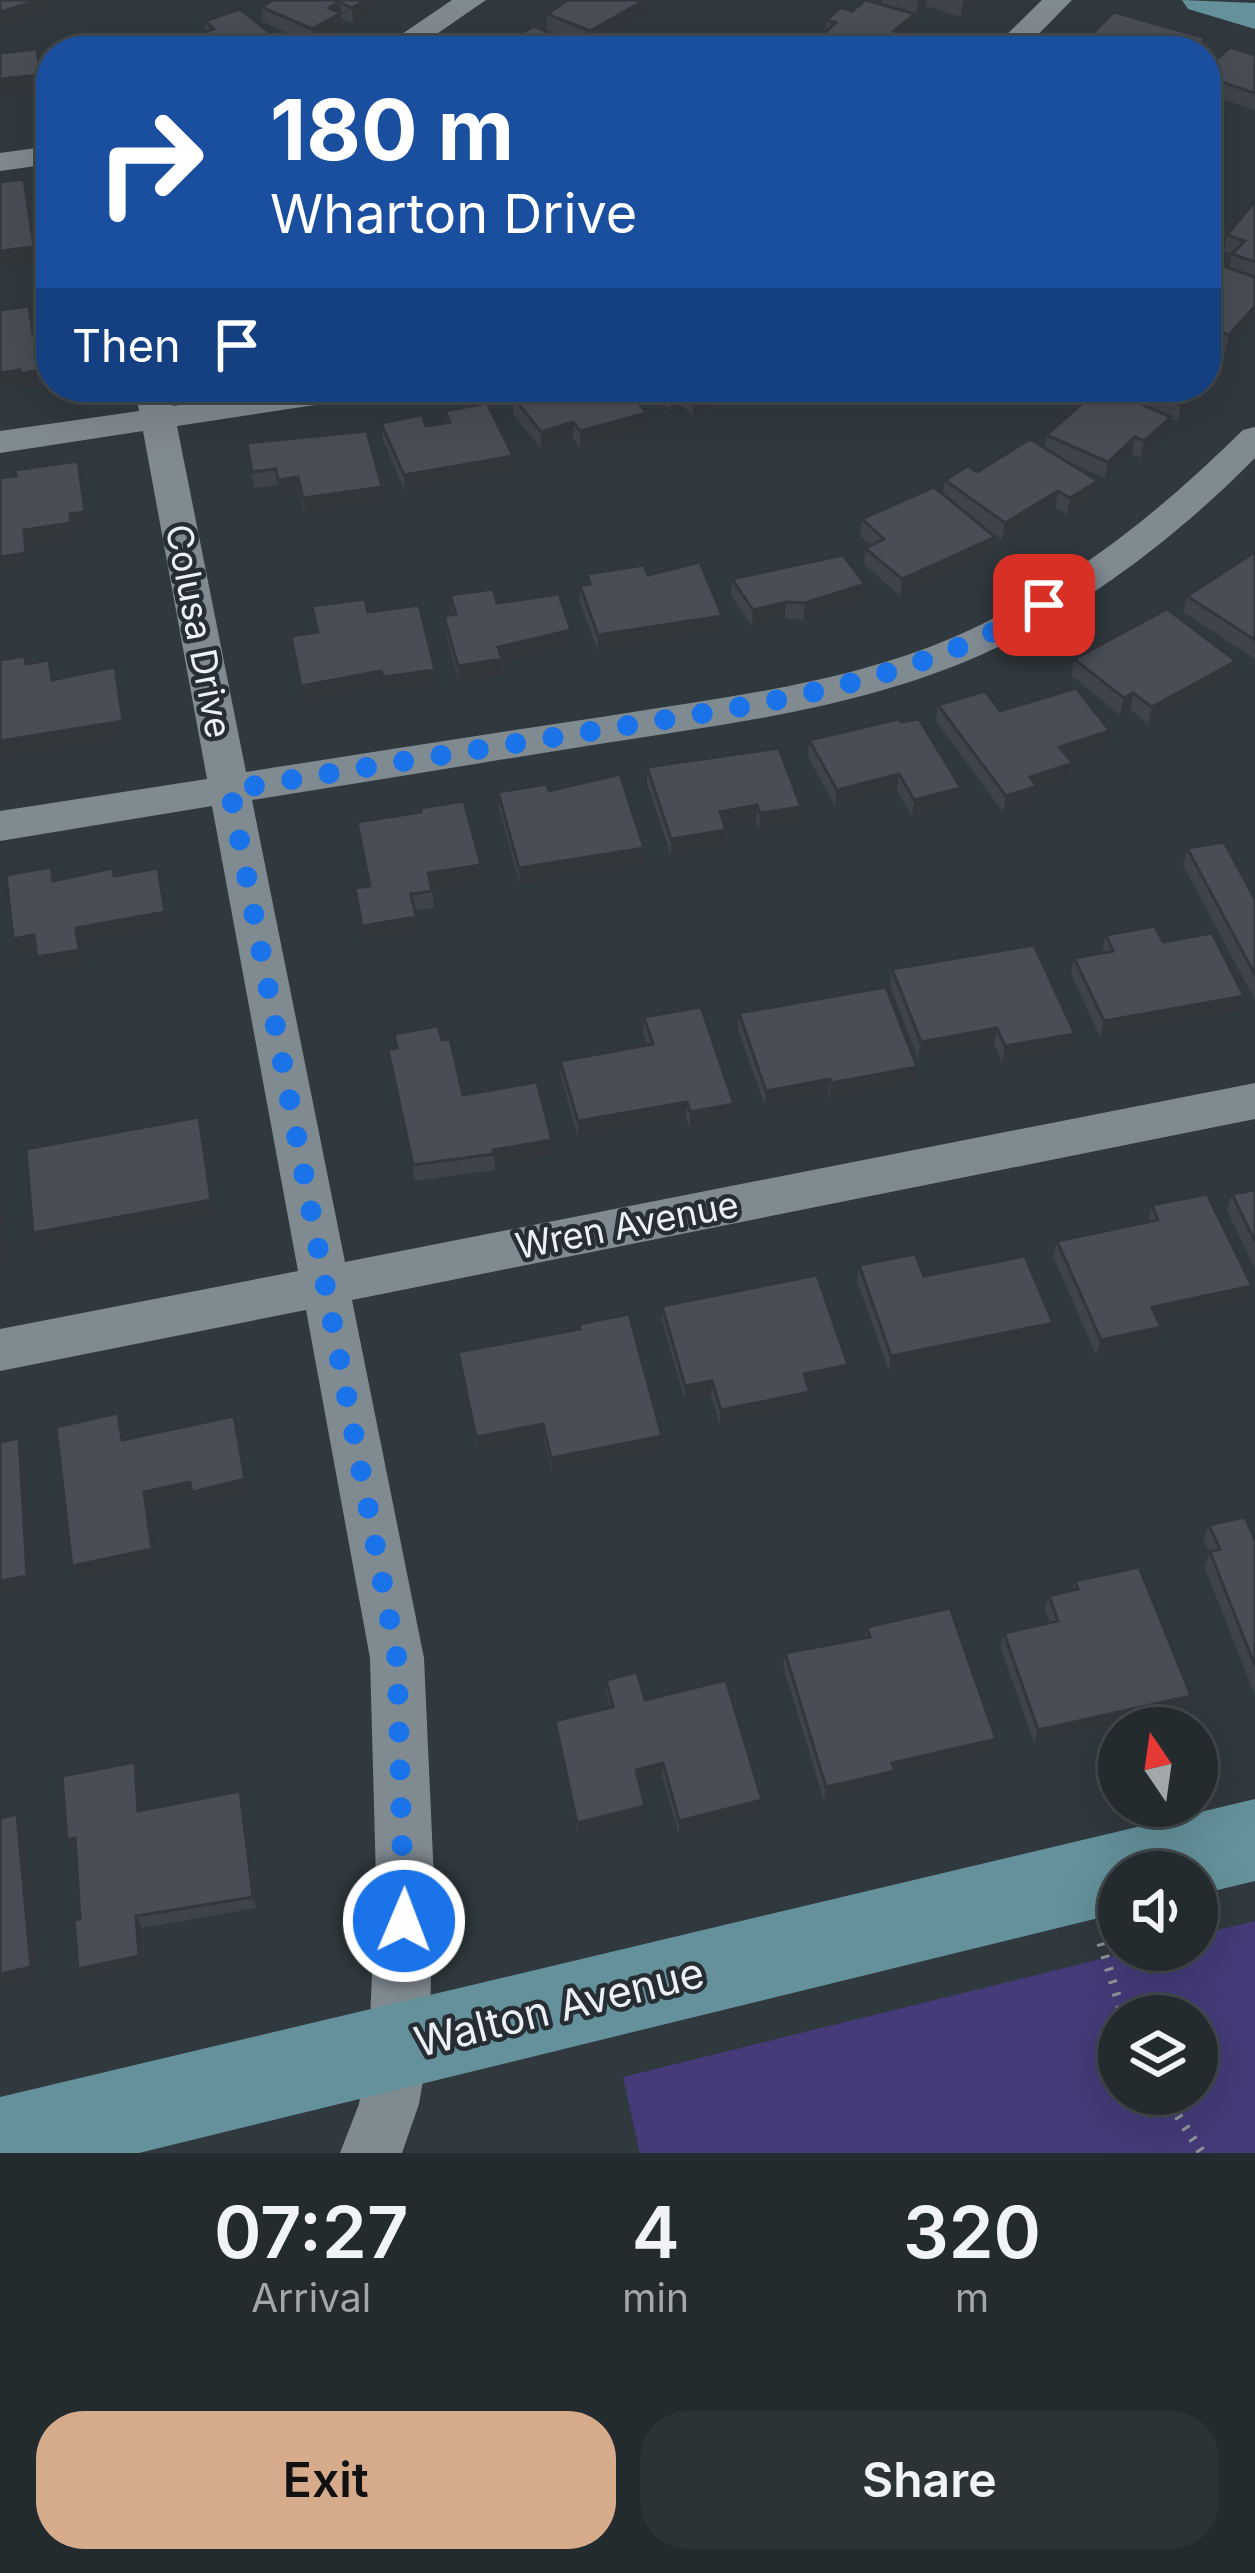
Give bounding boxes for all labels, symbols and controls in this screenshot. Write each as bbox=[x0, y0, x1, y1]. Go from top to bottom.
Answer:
text: 180 m bbox=[270, 79, 514, 180]
icon: right bbox=[72, 84, 228, 240]
text: Wharton Drive bbox=[270, 181, 637, 246]
icon: arrive bbox=[204, 312, 270, 378]
text: Then bbox=[72, 318, 180, 373]
street label: Colusa Drive bbox=[157, 521, 241, 741]
pin bbox=[993, 554, 1095, 656]
icon: arrive bbox=[1011, 572, 1077, 638]
street label: Wren Avenue bbox=[512, 1182, 742, 1268]
north arrow bbox=[1098, 1707, 1218, 1827]
map controls bbox=[1098, 1707, 1218, 2115]
button: sound bbox=[1098, 1851, 1218, 1971]
position arrow bbox=[341, 1858, 467, 1984]
street label: Walton Avenue bbox=[409, 1946, 709, 2067]
button: layers bbox=[1098, 1995, 1218, 2115]
text: 07:27 bbox=[214, 2188, 408, 2275]
text: 4 bbox=[632, 2188, 680, 2275]
text: 320 bbox=[903, 2188, 1041, 2275]
text: Arrival bbox=[251, 2274, 371, 2321]
text: min bbox=[622, 2274, 689, 2321]
text: m bbox=[955, 2274, 989, 2321]
button: Exit bbox=[36, 2411, 616, 2549]
button: Share bbox=[640, 2411, 1219, 2549]

